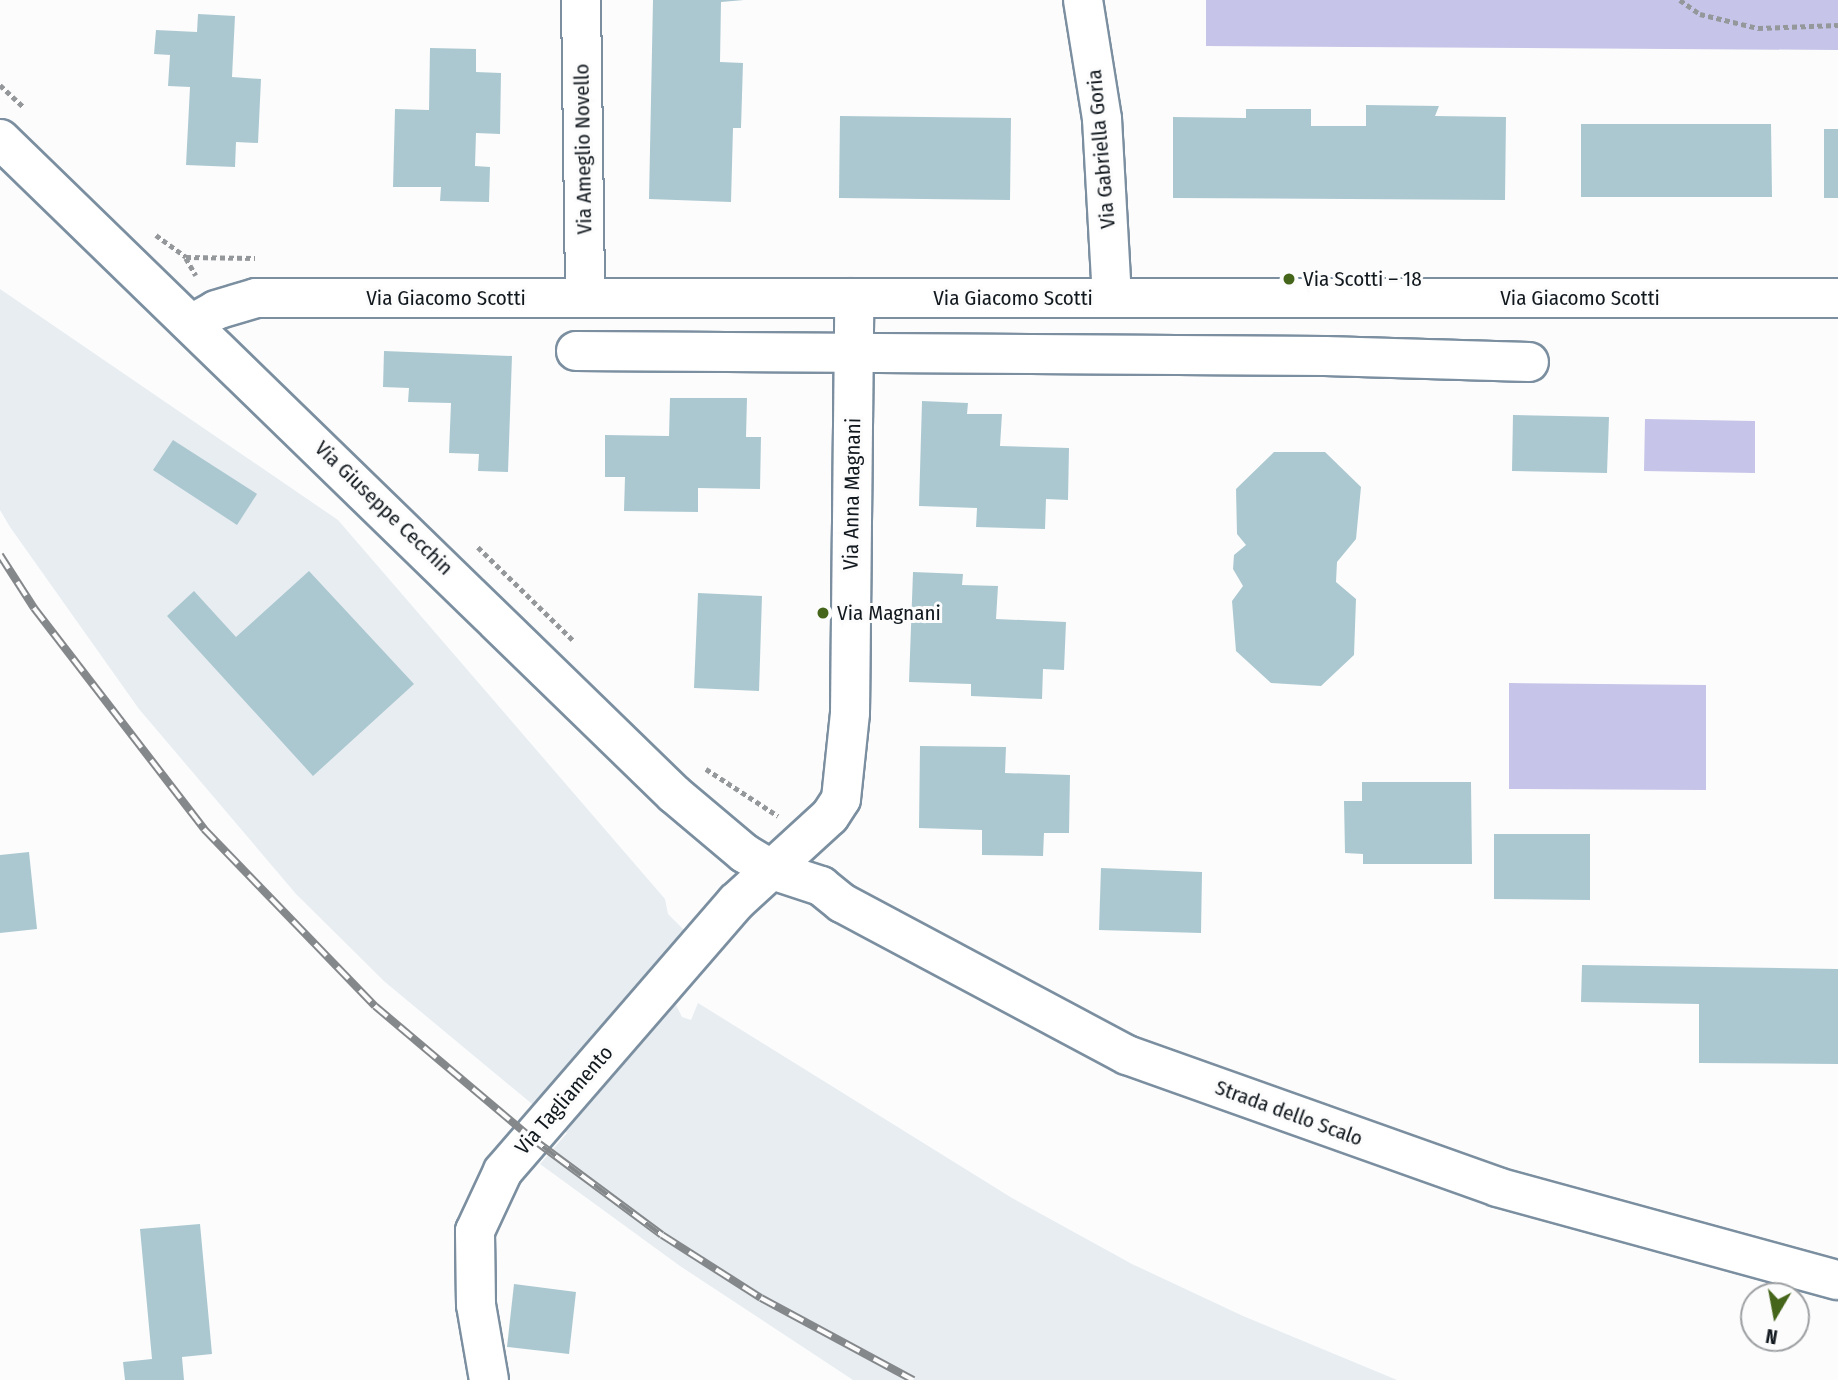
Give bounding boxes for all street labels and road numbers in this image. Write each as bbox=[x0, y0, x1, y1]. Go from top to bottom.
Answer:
street label: Via Ameglio Novello bbox=[569, 63, 597, 235]
street label: Via Gabriella Goria bbox=[1081, 68, 1121, 230]
street label: Via Giacomo Scotti bbox=[366, 285, 526, 311]
street label: Via Giacomo Scotti bbox=[933, 285, 1093, 311]
street label: Via Giacomo Scotti bbox=[1500, 285, 1660, 311]
street label: Via Anna Magnani bbox=[838, 418, 866, 570]
street label: Via Giuseppe Cecchin bbox=[310, 436, 458, 580]
street label: Via Tagliamento bbox=[510, 1040, 618, 1160]
street label: Strada dello Scalo bbox=[1212, 1075, 1366, 1151]

